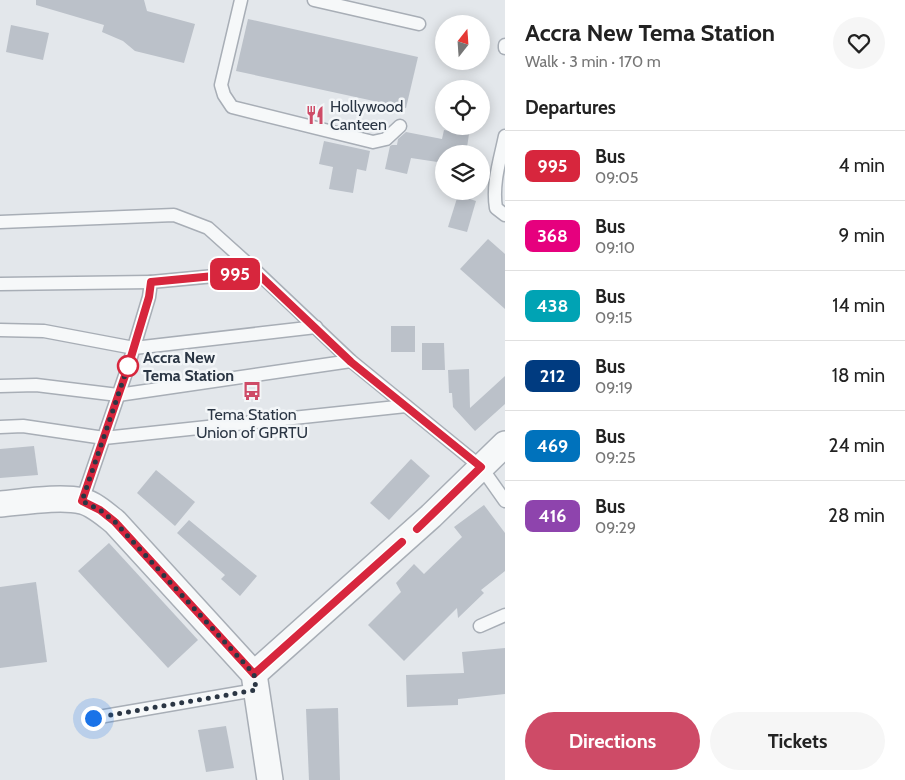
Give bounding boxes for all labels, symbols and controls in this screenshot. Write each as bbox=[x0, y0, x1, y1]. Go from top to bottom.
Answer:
north arrow bbox=[435, 15, 490, 70]
map controls bbox=[435, 15, 490, 200]
button: heart bbox=[833, 17, 885, 69]
text: Accra New Tema Station bbox=[525, 18, 775, 47]
text: Walk · 3 min · 170 m bbox=[525, 52, 661, 71]
button: locate bbox=[435, 80, 490, 135]
text: Departures bbox=[525, 96, 616, 119]
place label: Hollywood Canteen bbox=[330, 97, 403, 134]
restaurant icon: Hollywood Canteen bbox=[304, 104, 326, 126]
button: layers bbox=[435, 145, 490, 200]
text: Bus bbox=[595, 145, 625, 168]
text: 4 min bbox=[838, 154, 885, 177]
text: 995 bbox=[538, 155, 567, 177]
text: 09:05 bbox=[595, 168, 638, 187]
text: Bus bbox=[595, 215, 625, 238]
text: 9 min bbox=[839, 224, 885, 247]
text: 368 bbox=[537, 225, 568, 247]
text: 09:10 bbox=[595, 238, 635, 257]
line badge: 995 bbox=[206, 258, 264, 290]
text: 995 bbox=[220, 263, 250, 285]
text: Bus bbox=[595, 285, 625, 308]
text: 14 min bbox=[832, 294, 885, 317]
text: 438 bbox=[537, 295, 568, 317]
text: 09:15 bbox=[595, 308, 632, 327]
place label: Accra New Tema Station bbox=[143, 348, 234, 385]
marker: Accra New Tema Station bbox=[117, 355, 139, 377]
text: Bus bbox=[595, 355, 625, 378]
text: 18 min bbox=[832, 364, 885, 387]
text: 212 bbox=[540, 365, 565, 387]
text: 09:19 bbox=[595, 378, 633, 397]
bus stop icon: Tema Station Union of GPRTU bbox=[241, 380, 263, 402]
place label: Tema Station Union of GPRTU bbox=[196, 405, 308, 442]
text: Bus bbox=[595, 425, 625, 448]
text: 24 min bbox=[828, 434, 885, 457]
text: 469 bbox=[537, 435, 568, 457]
text: 09:25 bbox=[595, 448, 636, 467]
text: Bus bbox=[595, 495, 625, 518]
text: 28 min bbox=[828, 504, 885, 527]
text: 416 bbox=[539, 505, 566, 527]
text: 09:29 bbox=[595, 518, 636, 537]
your location bbox=[81, 706, 106, 731]
button: Directions bbox=[525, 712, 700, 770]
button: Tickets bbox=[710, 712, 885, 770]

